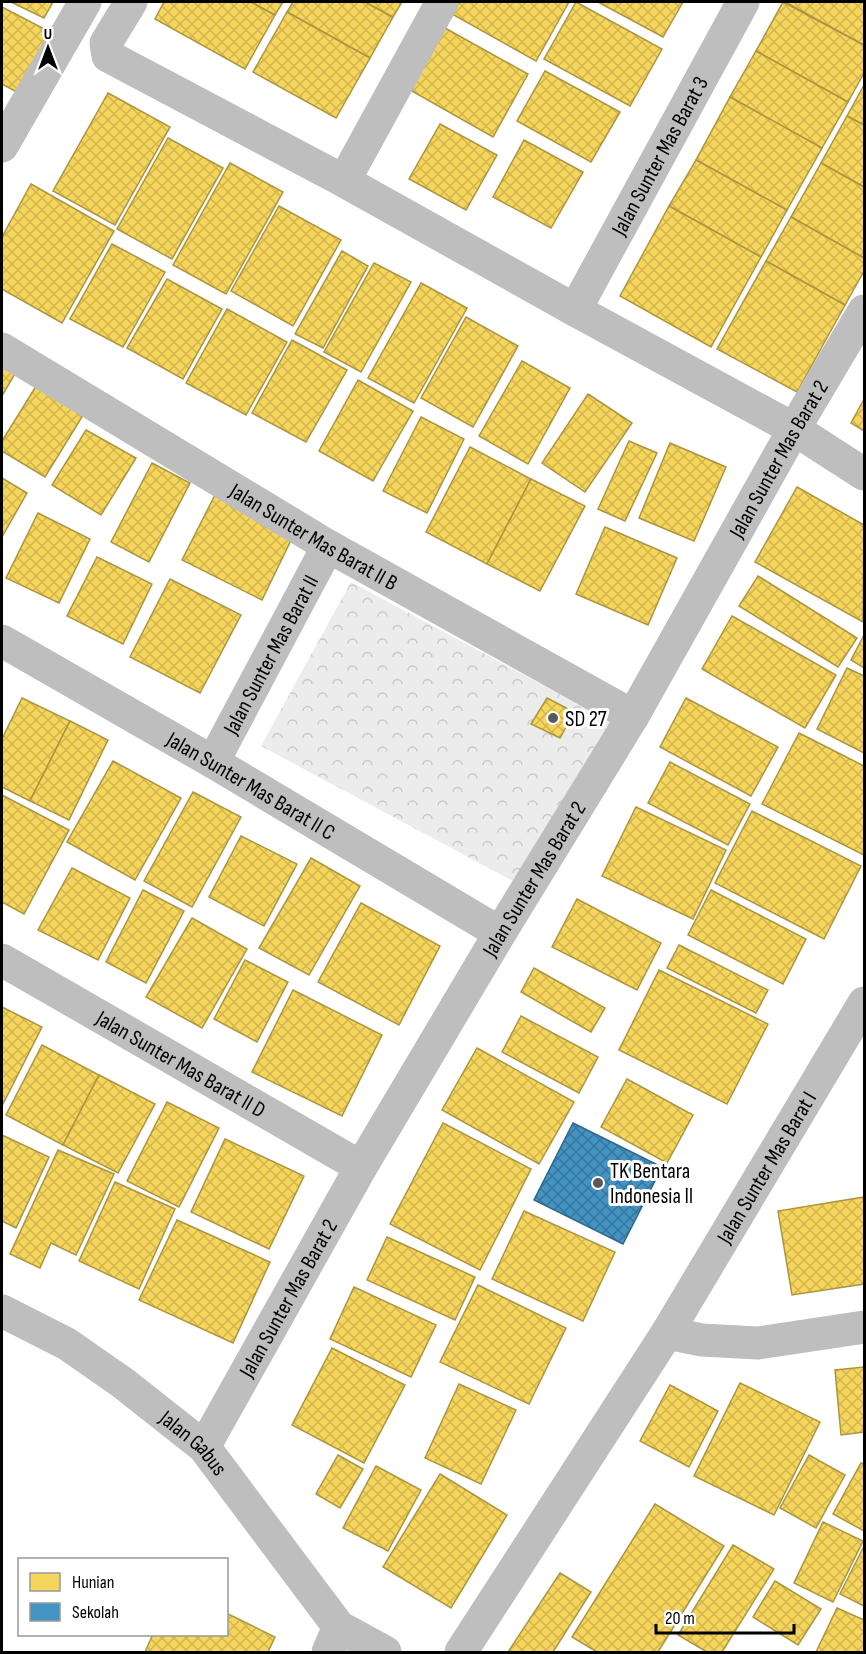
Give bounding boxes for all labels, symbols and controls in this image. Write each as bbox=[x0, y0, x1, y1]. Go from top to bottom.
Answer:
north arrow bbox=[18, 18, 78, 78]
text: U bbox=[44, 25, 52, 44]
street label: Jalan Sunter Mas Barat 3 bbox=[606, 72, 715, 241]
street label: Jalan Sunter Mas Barat 2 bbox=[723, 376, 835, 544]
street label: Jalan Sunter Mas Barat II B bbox=[224, 477, 402, 597]
street label: Jalan Sunter Mas Barat II bbox=[218, 571, 325, 740]
place label: SD 27 bbox=[565, 706, 607, 733]
marker: SD 27 bbox=[546, 711, 560, 725]
street label: Jalan Sunter Mas Barat II C bbox=[161, 726, 340, 847]
street label: Jalan Sunter Mas Barat 2 bbox=[477, 797, 592, 963]
street label: Jalan Sunter Mas Barat II D bbox=[90, 1005, 270, 1124]
street label: Jalan Sunter Mas Barat I bbox=[711, 1087, 823, 1250]
place label: TK Bentara Indonesia II bbox=[610, 1158, 693, 1210]
marker: TK Bentara Indonesia II bbox=[591, 1176, 605, 1190]
street label: Jalan Sunter Mas Barat 2 bbox=[233, 1215, 344, 1383]
street label: Jalan Gabus bbox=[153, 1404, 233, 1481]
legend bbox=[18, 1558, 228, 1636]
text: Hunian bbox=[72, 1572, 114, 1593]
scale bar bbox=[656, 1597, 794, 1635]
text: Sekolah bbox=[72, 1602, 119, 1623]
text: 20 m bbox=[665, 1608, 695, 1629]

